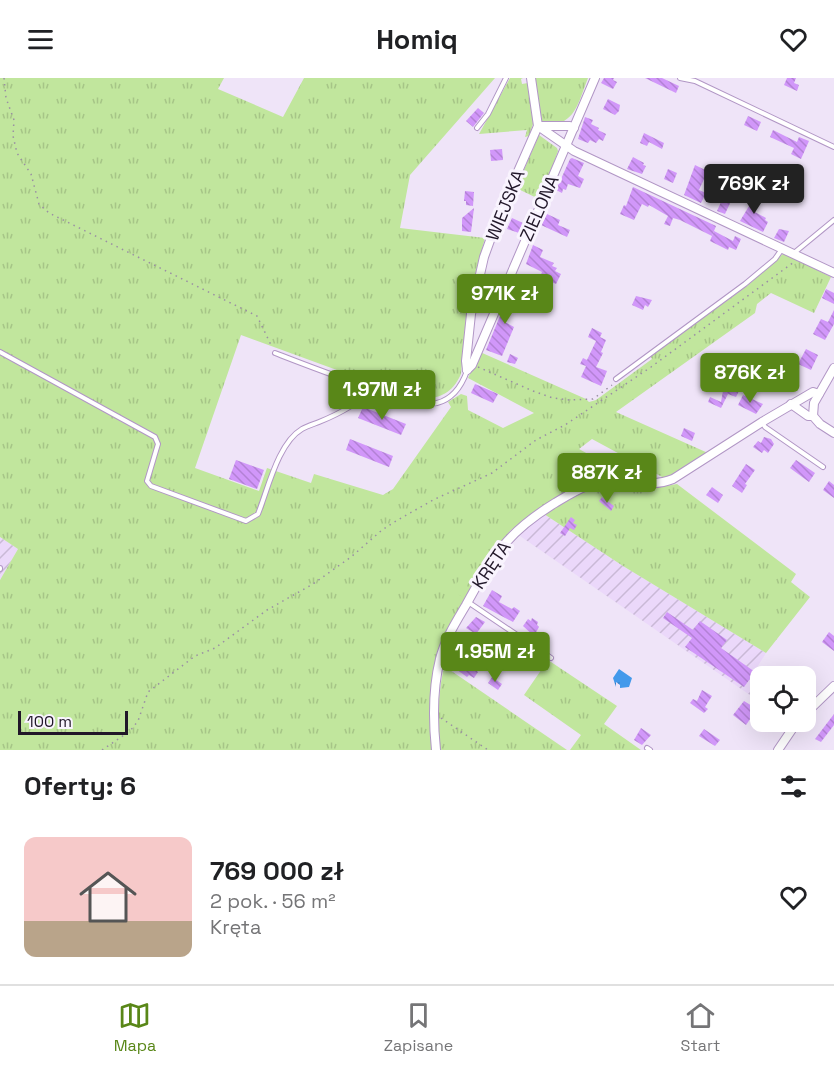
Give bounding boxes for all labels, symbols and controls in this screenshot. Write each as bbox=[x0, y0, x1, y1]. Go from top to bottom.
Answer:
text: Homiq bbox=[376, 22, 458, 57]
icon: menu bbox=[24, 23, 57, 56]
icon: heart bbox=[777, 23, 810, 56]
pin: 769K zł bbox=[699, 164, 809, 215]
street label: WIEJSKA bbox=[480, 166, 530, 244]
text: 769K zł bbox=[718, 170, 790, 196]
street label: ZIELONA bbox=[514, 171, 564, 245]
pin: 971K zł bbox=[450, 274, 560, 325]
text: 971K zł bbox=[471, 280, 539, 306]
pin: 876K zł bbox=[695, 353, 805, 404]
text: 876K zł bbox=[714, 359, 786, 385]
pin: 1.97M zł bbox=[320, 370, 444, 421]
text: 1.97M zł bbox=[342, 376, 422, 402]
pin: 887K zł bbox=[552, 453, 662, 504]
text: 887K zł bbox=[572, 459, 643, 485]
street label: KRĘTA bbox=[467, 537, 515, 593]
pin: 1.95M zł bbox=[433, 632, 557, 683]
text: 1.95M zł bbox=[455, 638, 535, 664]
map controls bbox=[750, 666, 816, 732]
button: locate bbox=[750, 666, 816, 732]
scale bar bbox=[18, 708, 128, 736]
text: 100 m bbox=[27, 711, 72, 732]
text: Oferty: 6 bbox=[24, 769, 136, 803]
icon: filters bbox=[777, 770, 810, 803]
text: 769 000 zł bbox=[210, 854, 344, 888]
icon: home bbox=[72, 861, 144, 933]
icon: heart bbox=[777, 881, 810, 914]
text: 2 pok. · 56 m² bbox=[210, 888, 336, 914]
text: Kręta bbox=[210, 914, 261, 940]
tab: Mapa bbox=[114, 999, 156, 1056]
tab: Zapisane bbox=[384, 999, 453, 1056]
tab: Start bbox=[681, 999, 720, 1056]

